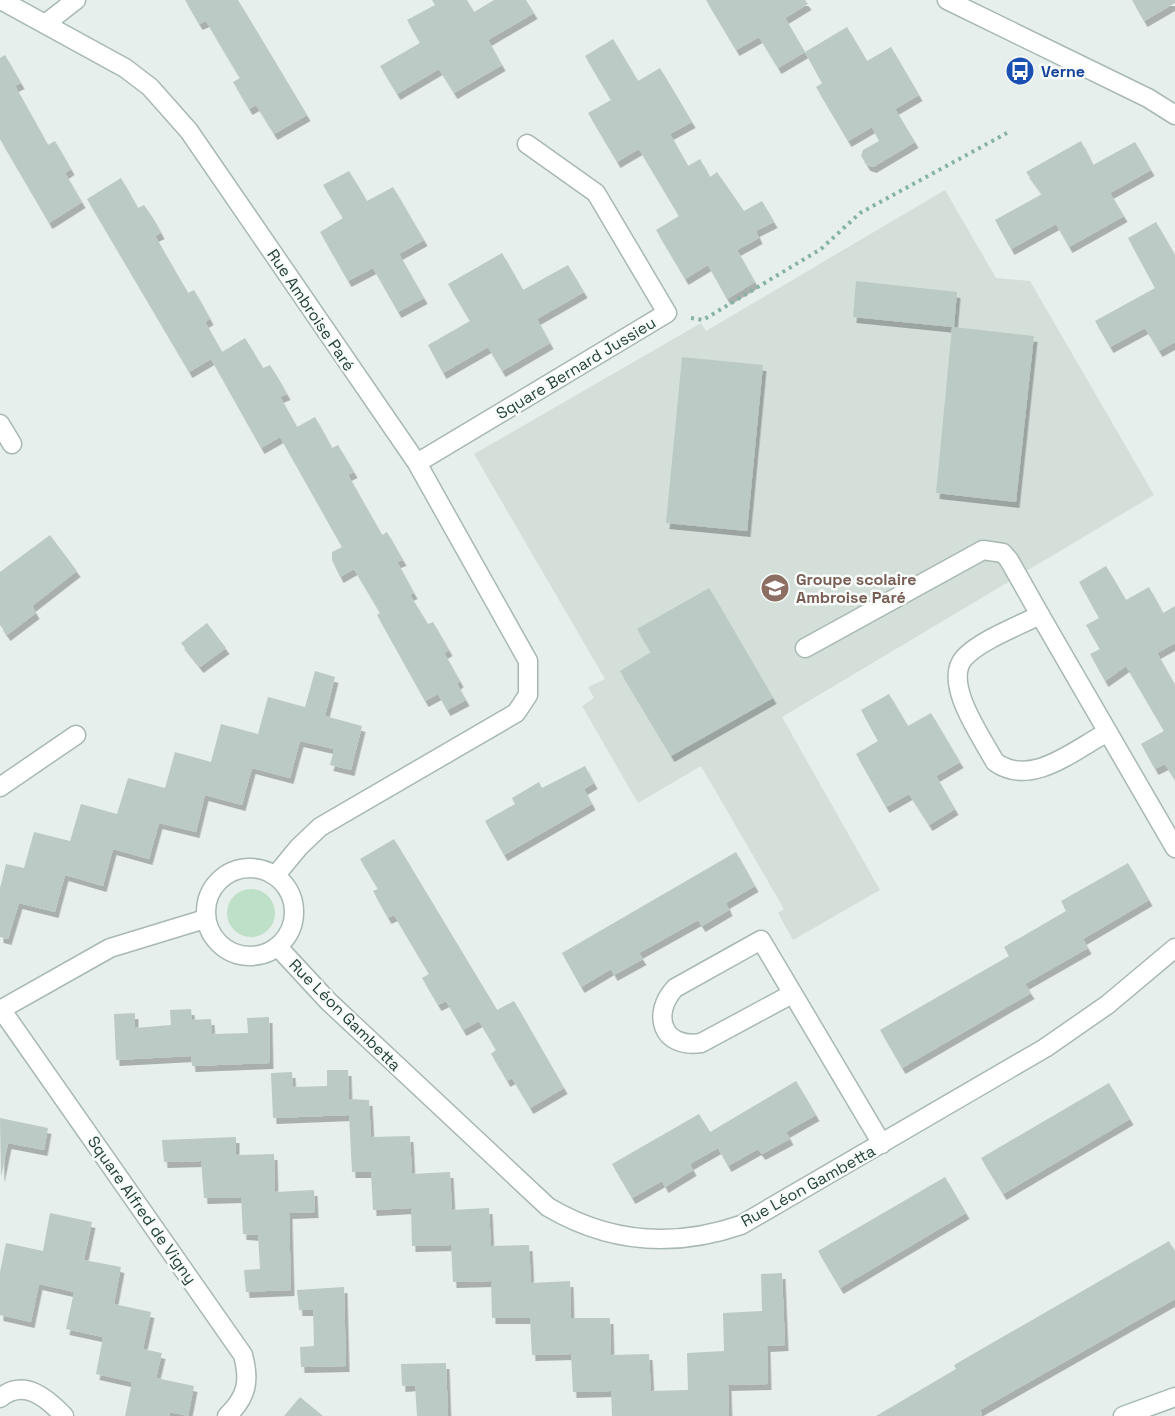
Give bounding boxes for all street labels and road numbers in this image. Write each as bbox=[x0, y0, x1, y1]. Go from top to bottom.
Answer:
street label: Rue Ambroise Paré bbox=[262, 245, 360, 375]
street label: Square Bernard Jussieu bbox=[492, 312, 660, 424]
street label: Rue Léon Gambetta bbox=[284, 954, 406, 1076]
street label: Square Alfred de Vigny bbox=[83, 1132, 201, 1288]
street label: Rue Léon Gambetta bbox=[737, 1140, 879, 1232]

